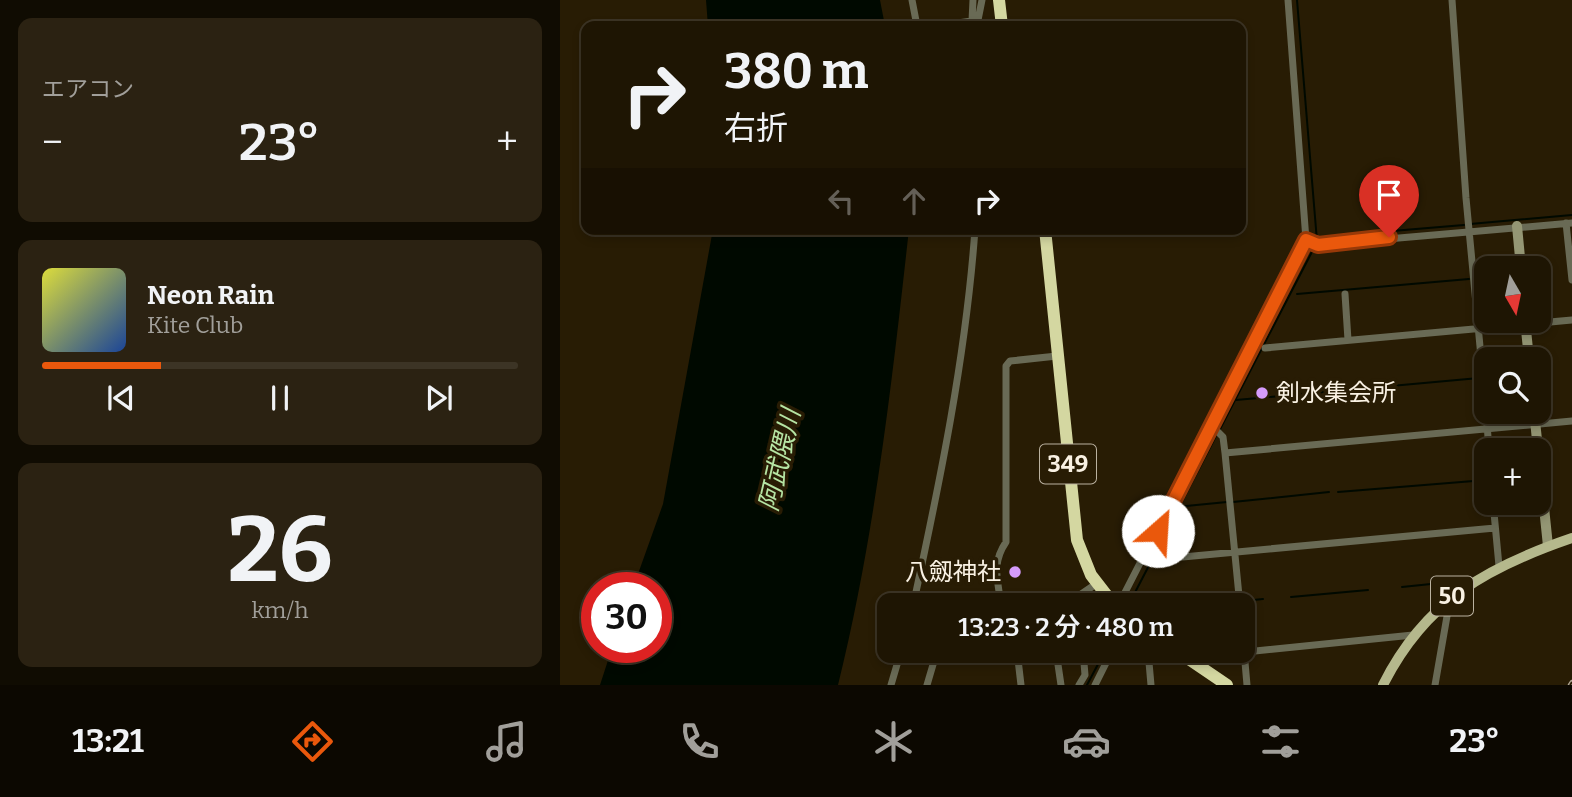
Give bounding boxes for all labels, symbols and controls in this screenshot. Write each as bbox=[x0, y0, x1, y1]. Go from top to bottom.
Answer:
text: 380 m bbox=[724, 42, 868, 101]
icon: right bbox=[609, 49, 700, 140]
text: エアコン bbox=[42, 75, 134, 103]
text: 右折 bbox=[724, 109, 788, 147]
text: 23° bbox=[239, 111, 321, 174]
text: − bbox=[42, 119, 63, 165]
text: + bbox=[496, 119, 518, 165]
pin bbox=[1359, 165, 1419, 237]
icon: arrive bbox=[1370, 176, 1408, 214]
icon: left bbox=[822, 182, 860, 220]
icon: ahead bbox=[895, 182, 933, 220]
icon: right bbox=[968, 182, 1006, 220]
north arrow bbox=[1474, 256, 1550, 332]
map controls bbox=[1474, 256, 1551, 515]
text: Neon Rain bbox=[147, 280, 274, 311]
text: Kite Club bbox=[147, 311, 243, 339]
button: search bbox=[1474, 347, 1551, 424]
icon: previous bbox=[102, 379, 140, 417]
icon: pause bbox=[261, 379, 299, 417]
icon: next bbox=[420, 379, 458, 417]
place label: 剣水集会所 bbox=[1276, 379, 1396, 407]
marker: 剣水集会所 bbox=[1254, 385, 1270, 401]
water label: 阿武隈川 bbox=[753, 403, 807, 514]
button: + bbox=[1474, 438, 1551, 515]
road number: 349 bbox=[1040, 445, 1096, 484]
position arrow bbox=[1121, 494, 1195, 568]
text: 26 bbox=[227, 496, 333, 605]
place label: 八劔神社 bbox=[905, 558, 1001, 586]
marker: 八劔神社 bbox=[1007, 564, 1023, 580]
speed limit sign: 30 bbox=[581, 572, 672, 663]
road number: 50 bbox=[1431, 576, 1473, 616]
text: km/h bbox=[252, 596, 308, 624]
text: 13:23 · 2 分 · 480 m bbox=[958, 612, 1174, 643]
icon: directions bbox=[288, 717, 337, 766]
icon: music bbox=[482, 717, 531, 766]
icon: phone bbox=[675, 717, 724, 766]
icon: climate bbox=[869, 717, 918, 766]
icon: car bbox=[1062, 717, 1111, 766]
icon: filters bbox=[1256, 717, 1305, 766]
text: 13:21 bbox=[72, 722, 144, 760]
text: 23° bbox=[1449, 722, 1500, 760]

